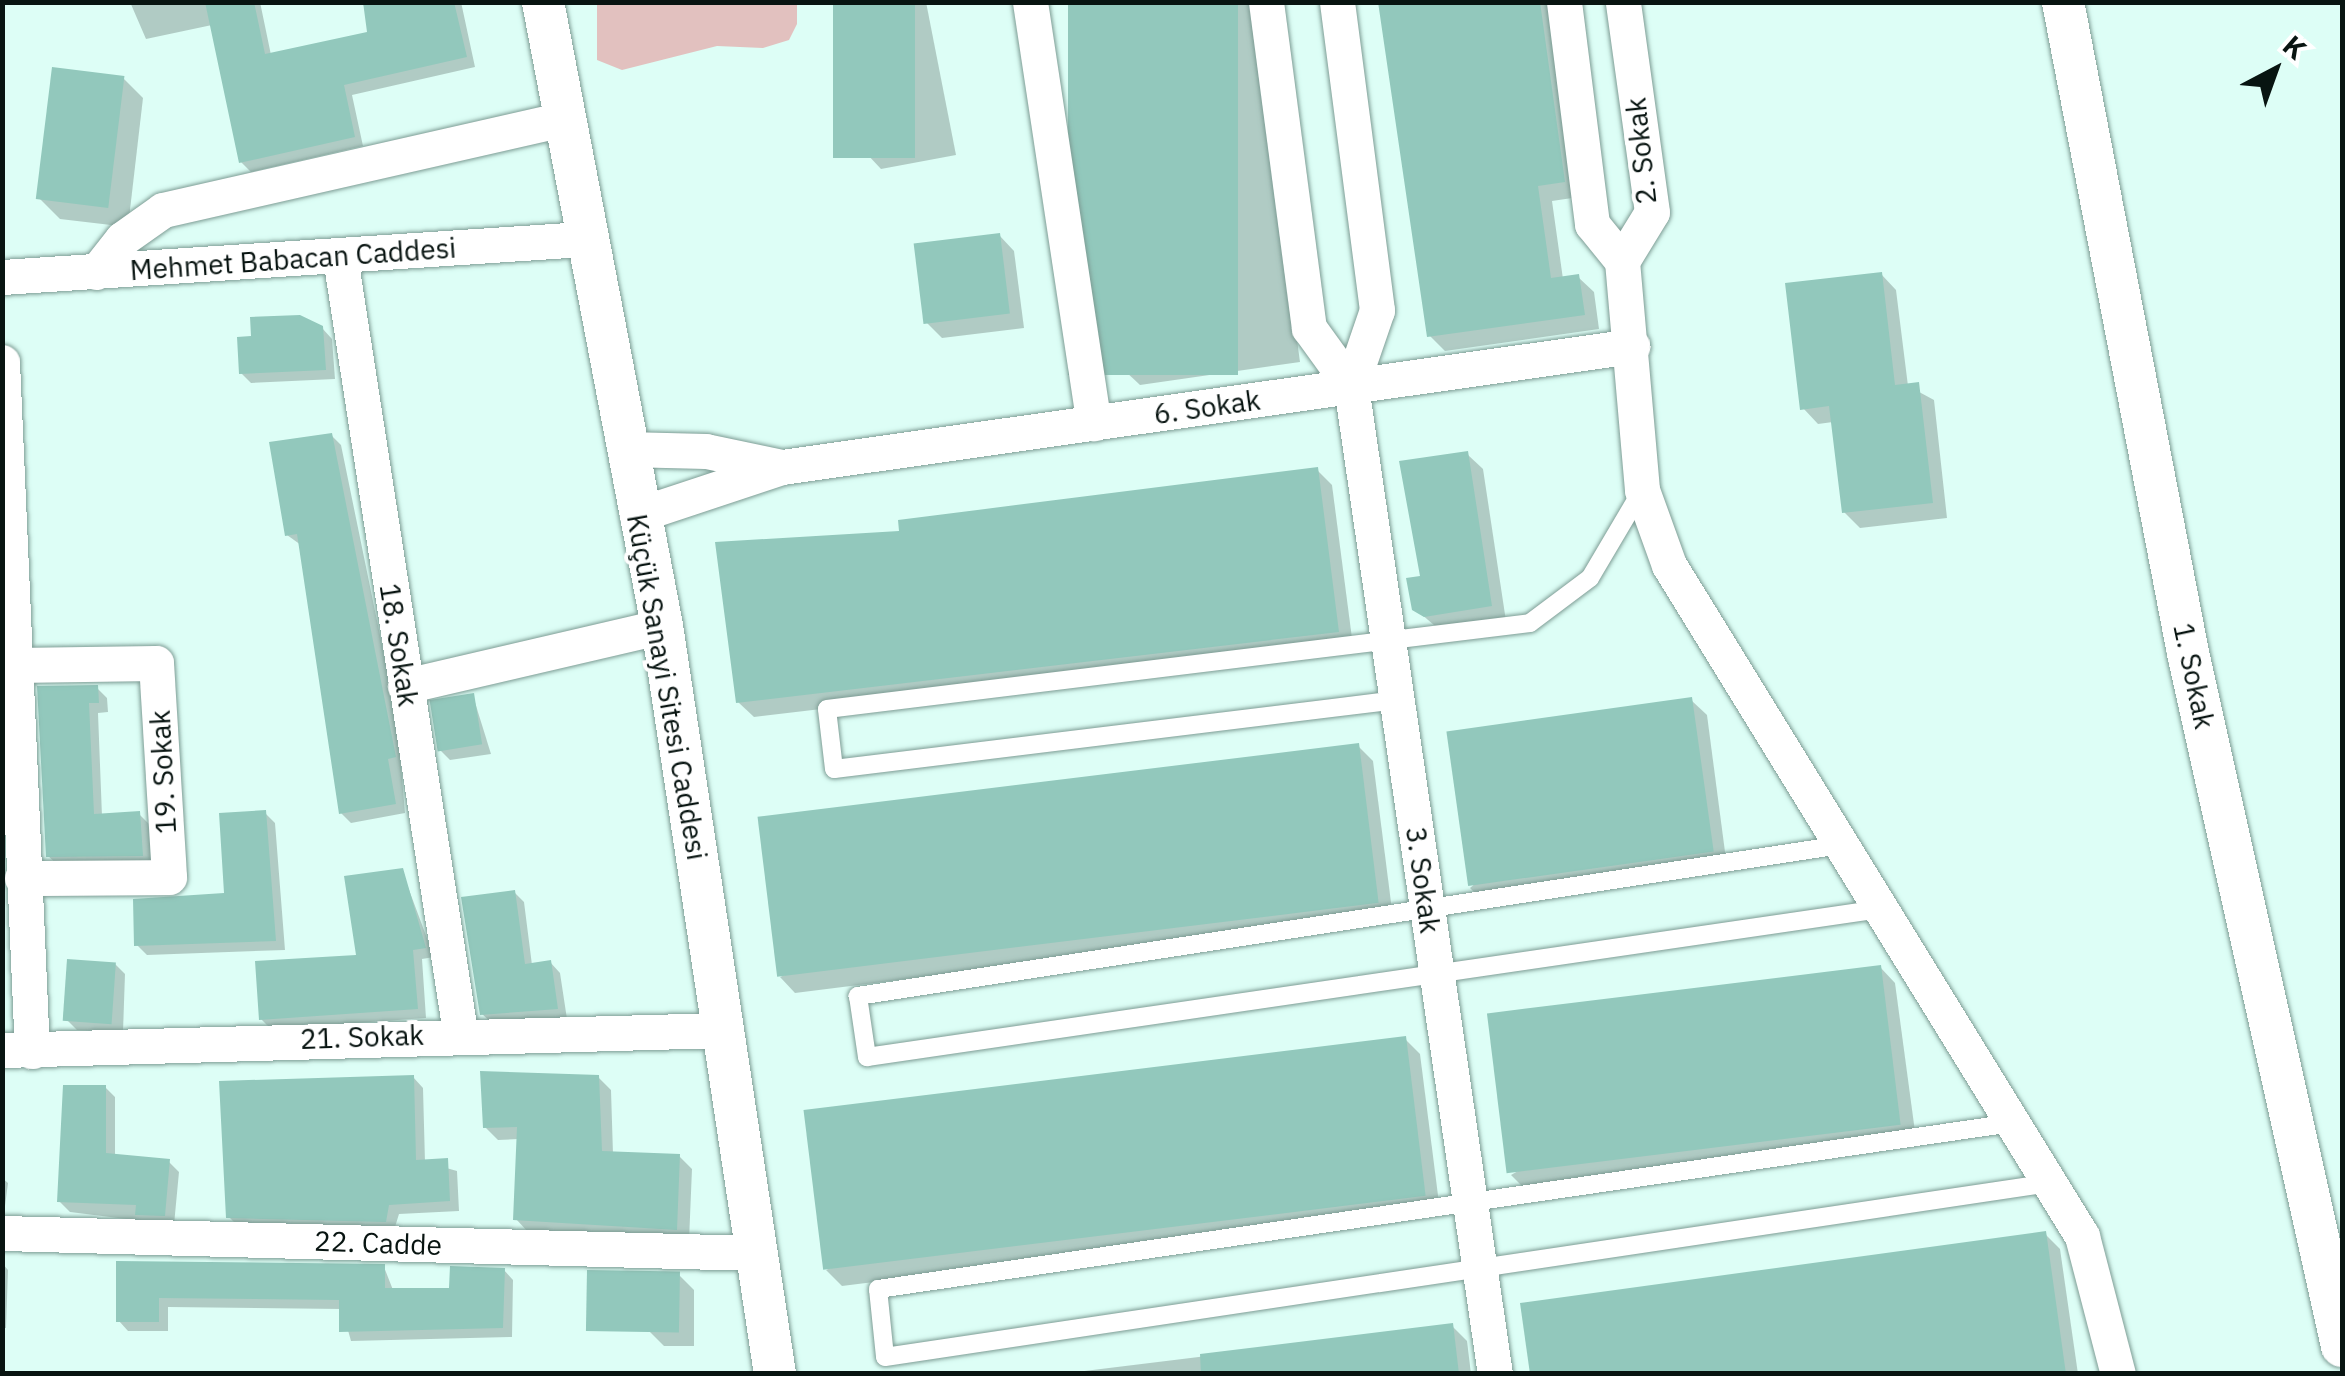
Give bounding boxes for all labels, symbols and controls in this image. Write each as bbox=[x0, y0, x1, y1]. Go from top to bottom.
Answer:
north arrow bbox=[2225, 20, 2325, 120]
text: K bbox=[2276, 27, 2315, 67]
street label: 2. Sokak bbox=[1619, 96, 1663, 206]
street label: Mehmet Babacan Caddesi bbox=[129, 231, 457, 287]
street label: 6. Sokak bbox=[1152, 383, 1262, 431]
street label: Küçük Sanayi Sitesi Caddesi bbox=[620, 511, 714, 863]
street label: 18. Sokak bbox=[373, 581, 425, 709]
street label: 1. Sokak bbox=[2166, 620, 2222, 732]
street label: 19. Sokak bbox=[143, 709, 183, 835]
street label: 3. Sokak bbox=[1399, 825, 1447, 935]
street label: 21. Sokak bbox=[299, 1018, 425, 1056]
street label: 22. Cadde bbox=[313, 1224, 443, 1262]

